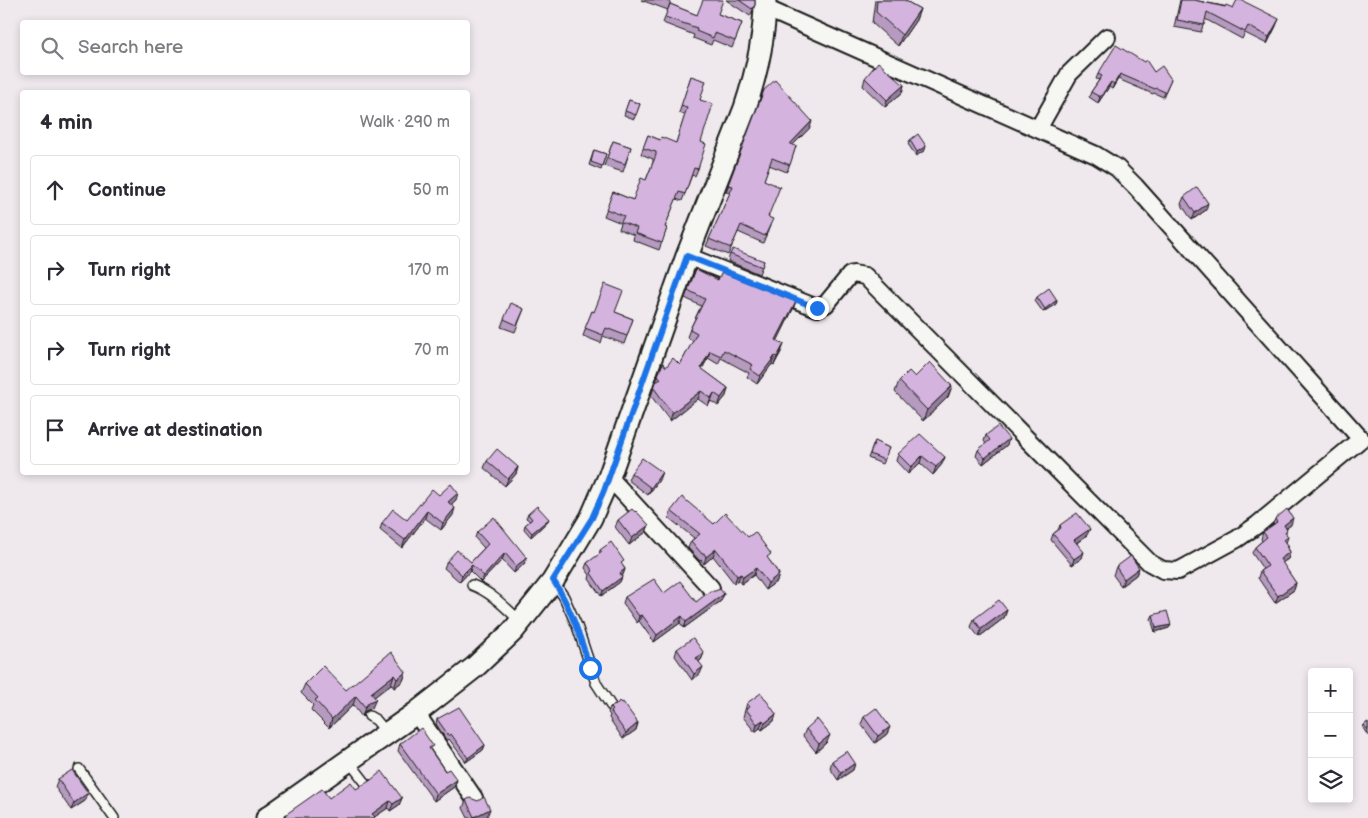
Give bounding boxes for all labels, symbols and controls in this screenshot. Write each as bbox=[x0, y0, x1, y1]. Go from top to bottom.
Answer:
search box bbox=[20, 20, 470, 75]
icon: search bbox=[38, 34, 66, 62]
text: Search here bbox=[78, 36, 183, 59]
text: 4 min bbox=[40, 110, 93, 135]
text: Walk · 290 m bbox=[360, 113, 450, 132]
icon: ahead bbox=[41, 176, 69, 204]
text: Continue bbox=[88, 179, 166, 202]
text: 50 m bbox=[413, 181, 449, 200]
icon: right bbox=[41, 256, 69, 284]
text: Turn right bbox=[88, 259, 171, 282]
text: 170 m bbox=[408, 261, 449, 280]
route end bbox=[806, 297, 829, 320]
icon: right bbox=[41, 336, 69, 364]
text: Turn right bbox=[88, 339, 171, 362]
text: 70 m bbox=[414, 341, 449, 360]
icon: arrive bbox=[41, 416, 69, 444]
text: Arrive at destination bbox=[88, 419, 263, 442]
route start bbox=[579, 657, 602, 680]
map controls bbox=[1308, 668, 1353, 803]
button: + bbox=[1308, 668, 1353, 713]
button: − bbox=[1308, 713, 1353, 758]
button: layers bbox=[1308, 758, 1353, 803]

